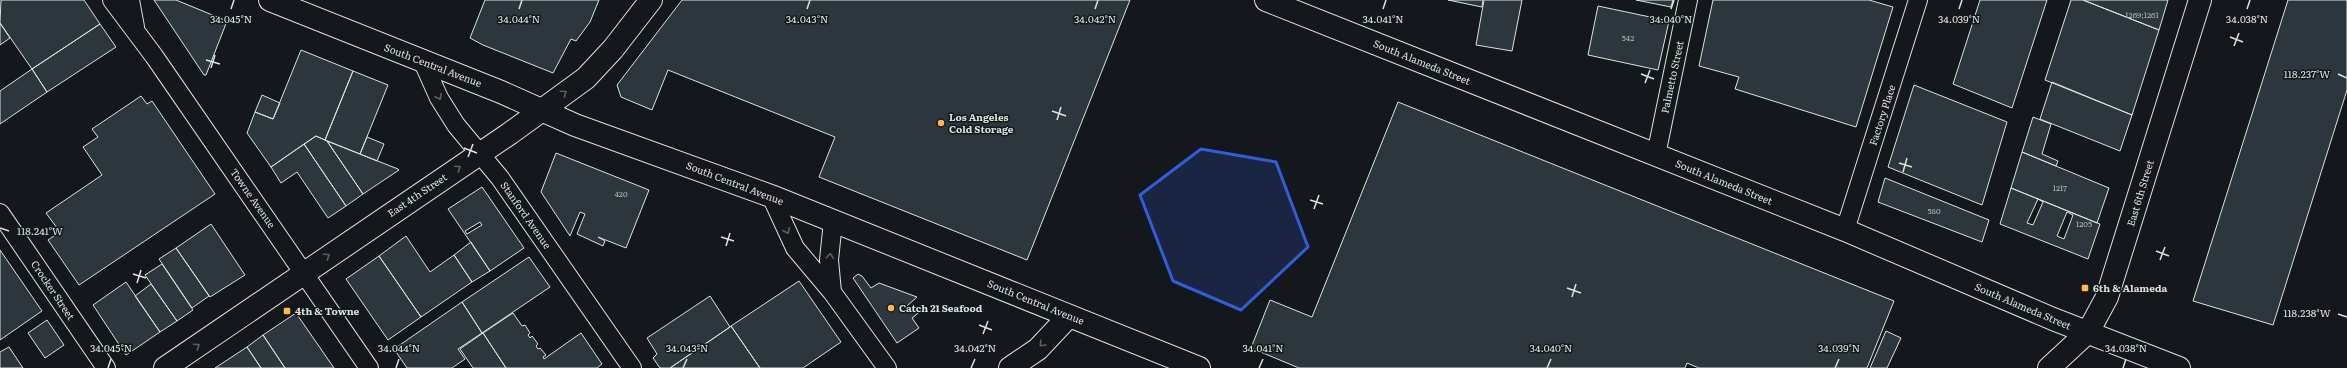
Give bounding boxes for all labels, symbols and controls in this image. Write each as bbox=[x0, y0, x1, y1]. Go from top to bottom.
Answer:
house number: 1269;1261 bbox=[2125, 9, 2159, 20]
text: 34.045°N bbox=[210, 11, 252, 26]
text: 34.044°N bbox=[498, 11, 540, 26]
text: 34.043°N bbox=[786, 11, 828, 26]
text: 34.042°N bbox=[1074, 11, 1116, 26]
text: 34.041°N bbox=[1362, 11, 1404, 26]
text: 34.040°N bbox=[1650, 11, 1692, 26]
text: 34.039°N bbox=[1938, 11, 1980, 26]
text: 34.038°N bbox=[2226, 11, 2268, 26]
house number: 542 bbox=[1622, 32, 1634, 43]
street label: South Alameda Street bbox=[1371, 35, 1473, 88]
street label: South Central Avenue bbox=[382, 39, 484, 90]
street label: Palmetto Street bbox=[1656, 39, 1687, 115]
text: 118.237°W bbox=[2284, 66, 2330, 81]
street label: Factory Place bbox=[1865, 83, 1898, 147]
one-way arrow bbox=[560, 90, 567, 98]
one-way arrow bbox=[434, 93, 442, 100]
place label: Los Angeles Cold Storage bbox=[949, 109, 1014, 136]
marker: Los Angeles Cold Storage bbox=[936, 118, 946, 128]
street label: South Alameda Street bbox=[1673, 155, 1775, 208]
street label: South Central Avenue bbox=[684, 157, 786, 208]
street label: East 6th Street bbox=[2122, 158, 2157, 228]
street label: Towne Avenue bbox=[227, 165, 280, 231]
one-way arrow bbox=[453, 166, 460, 173]
street label: East 4th Street bbox=[384, 169, 449, 220]
street label: Stanford Avenue bbox=[498, 178, 555, 251]
house number: 1217 bbox=[2053, 182, 2067, 193]
house number: 420 bbox=[614, 188, 628, 199]
house number: 580 bbox=[1927, 205, 1941, 216]
house number: 1205 bbox=[2076, 218, 2092, 229]
text: 118.241°W bbox=[17, 223, 63, 238]
one-way arrow bbox=[782, 227, 790, 235]
one-way arrow bbox=[323, 253, 330, 261]
one-way arrow bbox=[825, 253, 834, 259]
street label: Crocker Street bbox=[28, 257, 79, 322]
street label: South Central Avenue bbox=[985, 275, 1087, 328]
street label: South Alameda Street bbox=[1973, 278, 2074, 333]
place label: 6th & Alameda bbox=[2093, 280, 2167, 295]
marker: 6th & Alameda bbox=[2080, 283, 2090, 293]
place label: Catch 21 Seafood bbox=[899, 300, 983, 315]
place label: 4th & Towne bbox=[295, 303, 360, 318]
marker: Catch 21 Seafood bbox=[886, 303, 896, 313]
text: 118.238°W bbox=[2283, 305, 2331, 320]
marker: 4th & Towne bbox=[282, 306, 292, 316]
one-way arrow bbox=[1039, 339, 1047, 347]
text: 34.045°N bbox=[90, 340, 132, 355]
text: 34.044°N bbox=[378, 340, 420, 355]
text: 34.043°N bbox=[666, 340, 708, 355]
text: 34.042°N bbox=[954, 340, 996, 355]
text: 34.041°N bbox=[1242, 340, 1284, 355]
text: 34.040°N bbox=[1530, 340, 1572, 355]
text: 34.039°N bbox=[1818, 340, 1860, 355]
text: 34.038°N bbox=[2105, 340, 2147, 355]
one-way arrow bbox=[193, 343, 200, 351]

